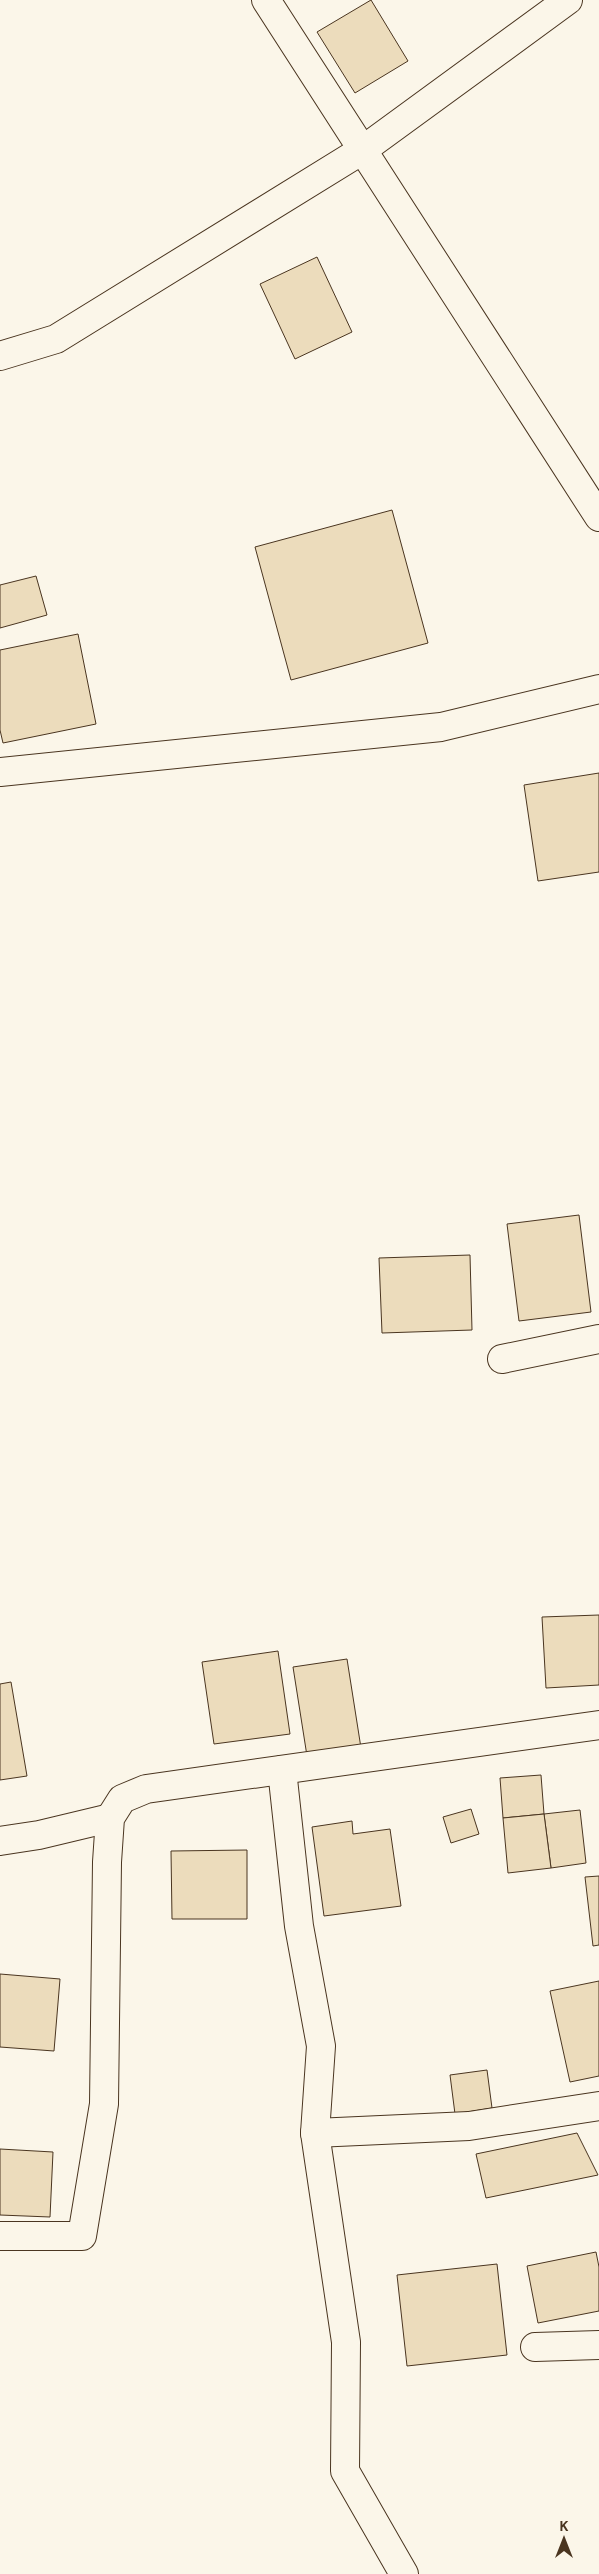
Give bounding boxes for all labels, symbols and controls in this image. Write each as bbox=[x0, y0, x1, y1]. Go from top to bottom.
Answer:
north arrow bbox=[539, 2514, 589, 2564]
text: K bbox=[559, 2517, 569, 2535]

